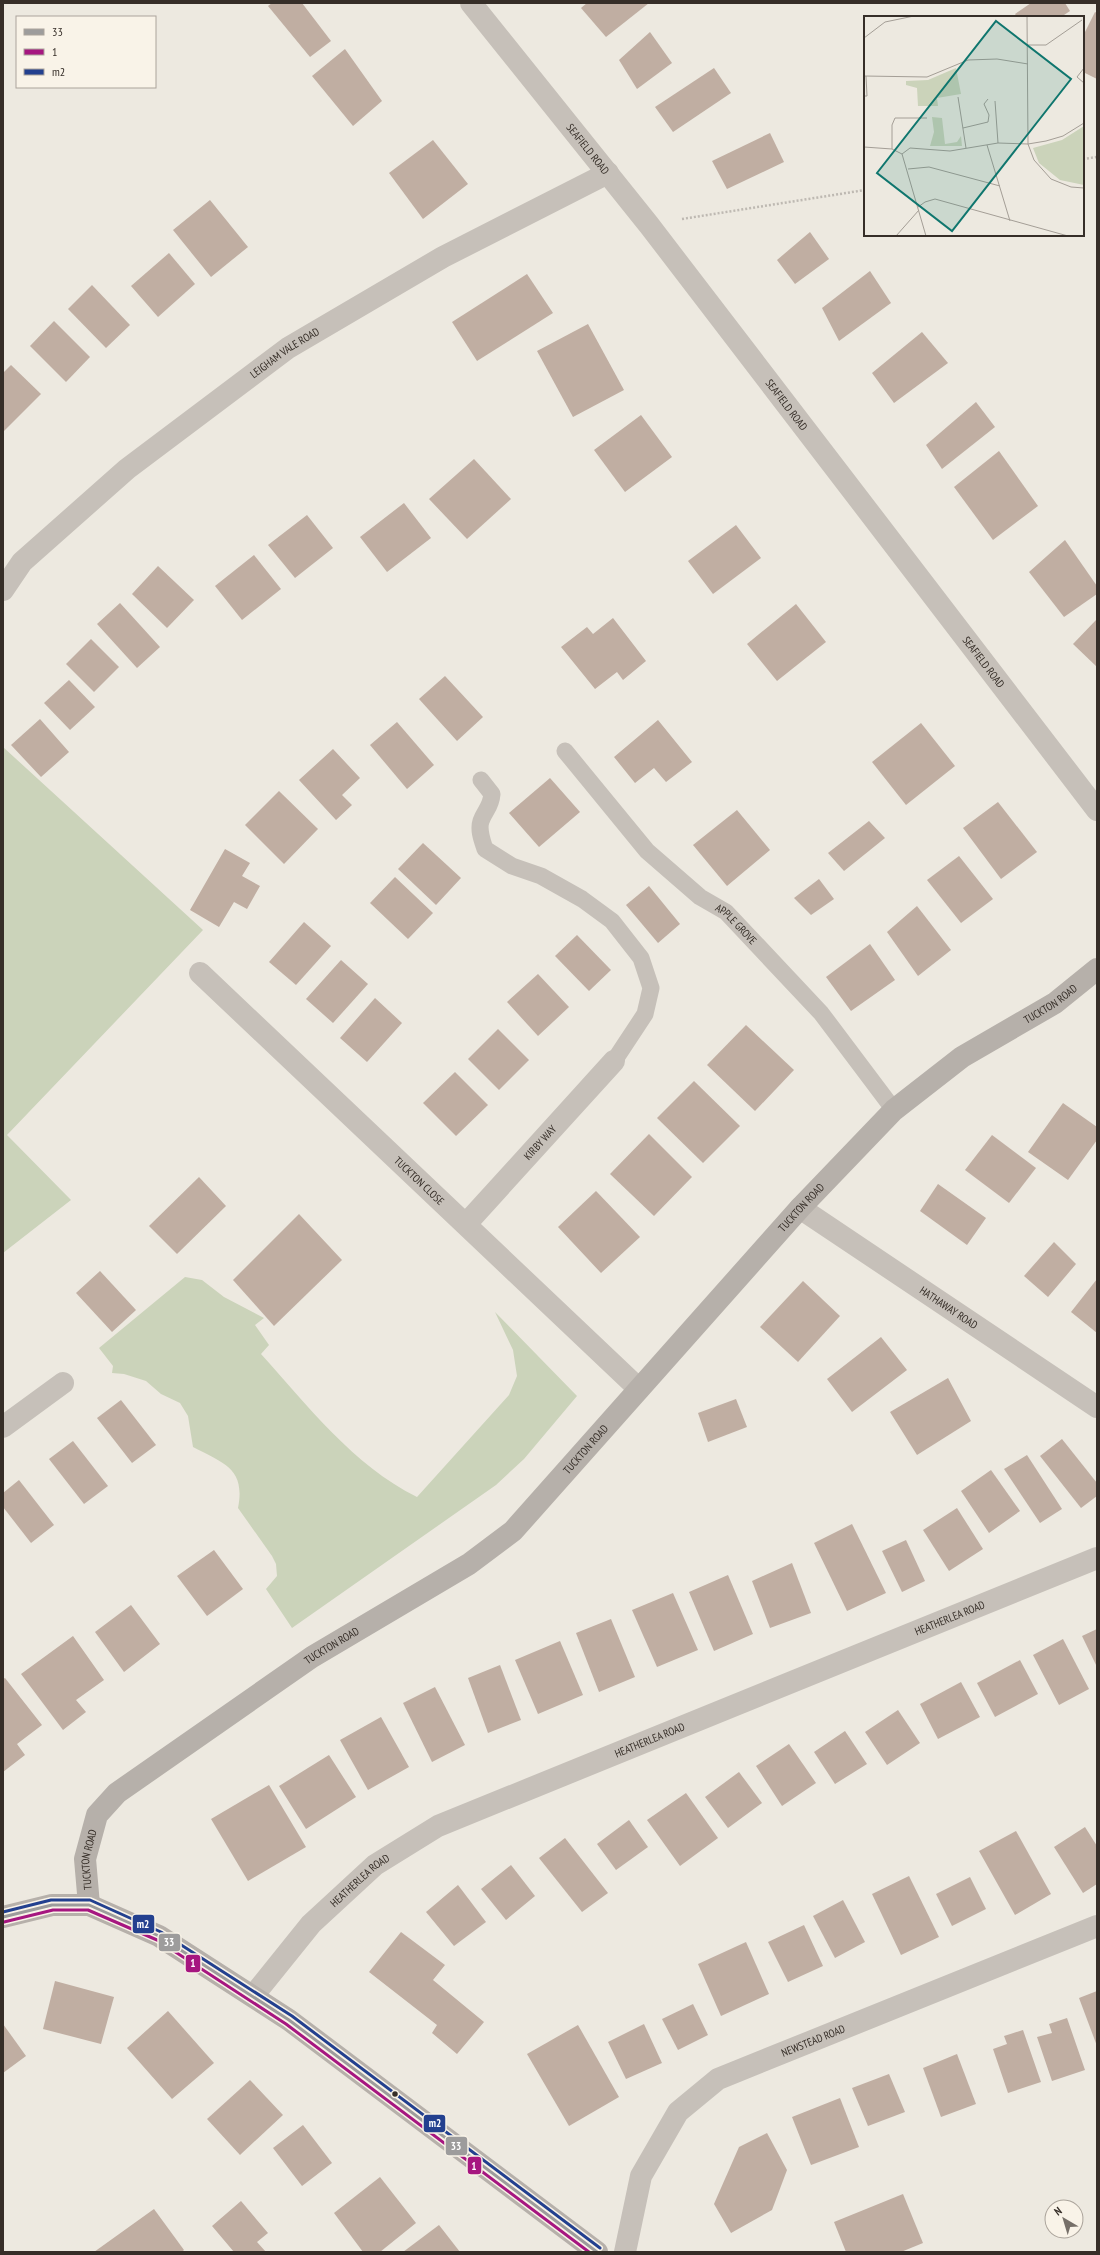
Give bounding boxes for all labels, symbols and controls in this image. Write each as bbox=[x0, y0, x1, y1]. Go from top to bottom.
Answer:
legend bbox=[16, 16, 156, 88]
inset map bbox=[864, 16, 1084, 236]
text: 33 bbox=[52, 24, 63, 39]
text: 1 bbox=[52, 44, 57, 59]
text: m2 bbox=[52, 64, 65, 79]
street label: SEAFIELD ROAD bbox=[563, 121, 613, 177]
street label: LEIGHAM VALE ROAD bbox=[247, 324, 322, 381]
street label: SEAFIELD ROAD bbox=[763, 376, 811, 433]
street label: SEAFIELD ROAD bbox=[960, 634, 1008, 691]
street label: APPLE GROVE bbox=[713, 900, 760, 948]
street label: TUCKTON ROAD bbox=[1021, 981, 1080, 1027]
street label: KIRBY WAY bbox=[521, 1122, 559, 1163]
street label: TUCKTON CLOSE bbox=[391, 1154, 447, 1208]
street label: TUCKTON ROAD bbox=[775, 1180, 827, 1235]
street label: HATHAWAY ROAD bbox=[917, 1283, 981, 1332]
street label: TUCKTON ROAD bbox=[560, 1422, 611, 1477]
street label: HEATHERLEA ROAD bbox=[913, 1597, 987, 1638]
street label: TUCKTON ROAD bbox=[301, 1624, 362, 1667]
street label: HEATHERLEA ROAD bbox=[612, 1719, 687, 1760]
street label: TUCKTON ROAD bbox=[78, 1827, 100, 1890]
street label: HEATHERLEA ROAD bbox=[327, 1851, 392, 1910]
line badge: m2 bbox=[132, 1914, 155, 1934]
text: m2 bbox=[137, 1917, 149, 1931]
line badge: 33 bbox=[158, 1933, 181, 1952]
text: 33 bbox=[164, 1935, 174, 1949]
line badge: 1 bbox=[185, 1954, 201, 1973]
text: 1 bbox=[190, 1956, 196, 1970]
street label: NEWSTEAD ROAD bbox=[779, 2021, 847, 2060]
unlabelled marker bbox=[390, 2089, 400, 2099]
line badge: m2 bbox=[423, 2114, 446, 2133]
text: m2 bbox=[429, 2116, 441, 2130]
line badge: 33 bbox=[445, 2136, 468, 2156]
text: 33 bbox=[451, 2139, 461, 2153]
line badge: 1 bbox=[467, 2156, 482, 2175]
text: 1 bbox=[471, 2159, 477, 2173]
north arrow bbox=[1044, 2199, 1084, 2239]
text: N bbox=[1051, 2204, 1065, 2218]

